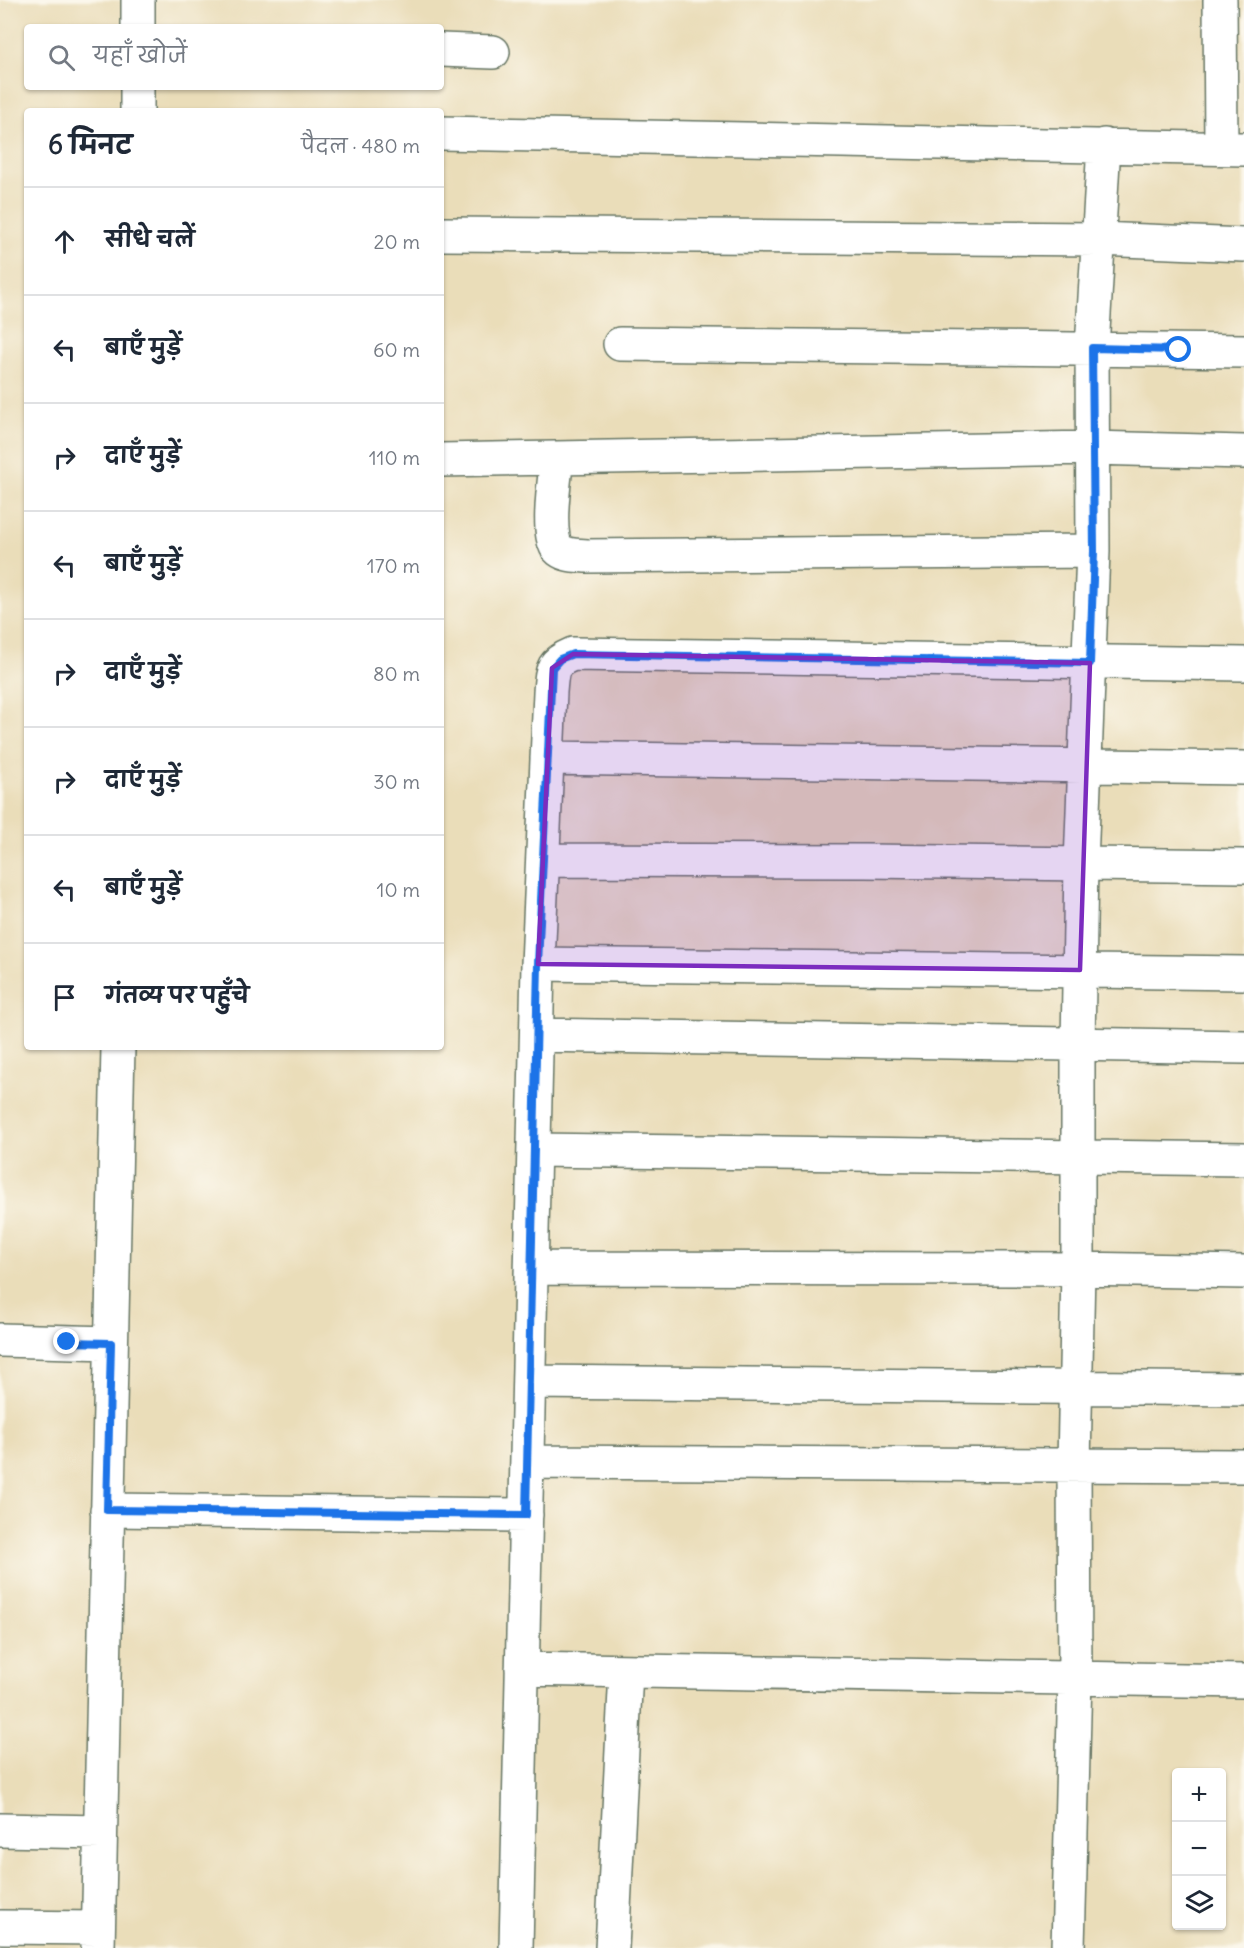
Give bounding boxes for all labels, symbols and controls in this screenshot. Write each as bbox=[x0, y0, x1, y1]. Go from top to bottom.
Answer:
search box bbox=[24, 24, 444, 90]
icon: search bbox=[45, 41, 78, 74]
text: यहाँ खोजें bbox=[93, 41, 187, 69]
text: 6 मिनट bbox=[48, 128, 132, 161]
text: पैदल · 480 m bbox=[301, 133, 420, 158]
icon: ahead bbox=[48, 225, 81, 258]
text: सीधे चलें bbox=[105, 225, 195, 253]
text: 20 m bbox=[374, 229, 420, 254]
icon: left bbox=[48, 333, 81, 366]
text: बाएँ मुड़ें bbox=[105, 333, 182, 361]
route start bbox=[1165, 336, 1191, 362]
text: 60 m bbox=[373, 337, 420, 362]
icon: right bbox=[48, 441, 81, 474]
text: दाएँ मुड़ें bbox=[105, 441, 181, 469]
text: 110 m bbox=[369, 445, 420, 470]
icon: left bbox=[48, 549, 81, 582]
text: बाएँ मुड़ें bbox=[105, 549, 182, 577]
text: 170 m bbox=[367, 553, 420, 578]
icon: right bbox=[48, 657, 81, 690]
text: दाएँ मुड़ें bbox=[105, 657, 181, 685]
text: 80 m bbox=[373, 661, 420, 686]
icon: right bbox=[48, 765, 81, 798]
text: दाएँ मुड़ें bbox=[105, 765, 181, 793]
text: 30 m bbox=[373, 769, 420, 794]
icon: left bbox=[48, 873, 81, 906]
text: बाएँ मुड़ें bbox=[105, 873, 182, 901]
text: 10 m bbox=[377, 877, 420, 902]
icon: arrive bbox=[48, 981, 81, 1014]
text: गंतव्य पर पहुँचे bbox=[105, 981, 249, 1009]
route end bbox=[53, 1328, 79, 1354]
map controls bbox=[1172, 1768, 1226, 1930]
button: + bbox=[1172, 1768, 1226, 1822]
button: − bbox=[1172, 1822, 1226, 1876]
button: layers bbox=[1172, 1876, 1226, 1930]

